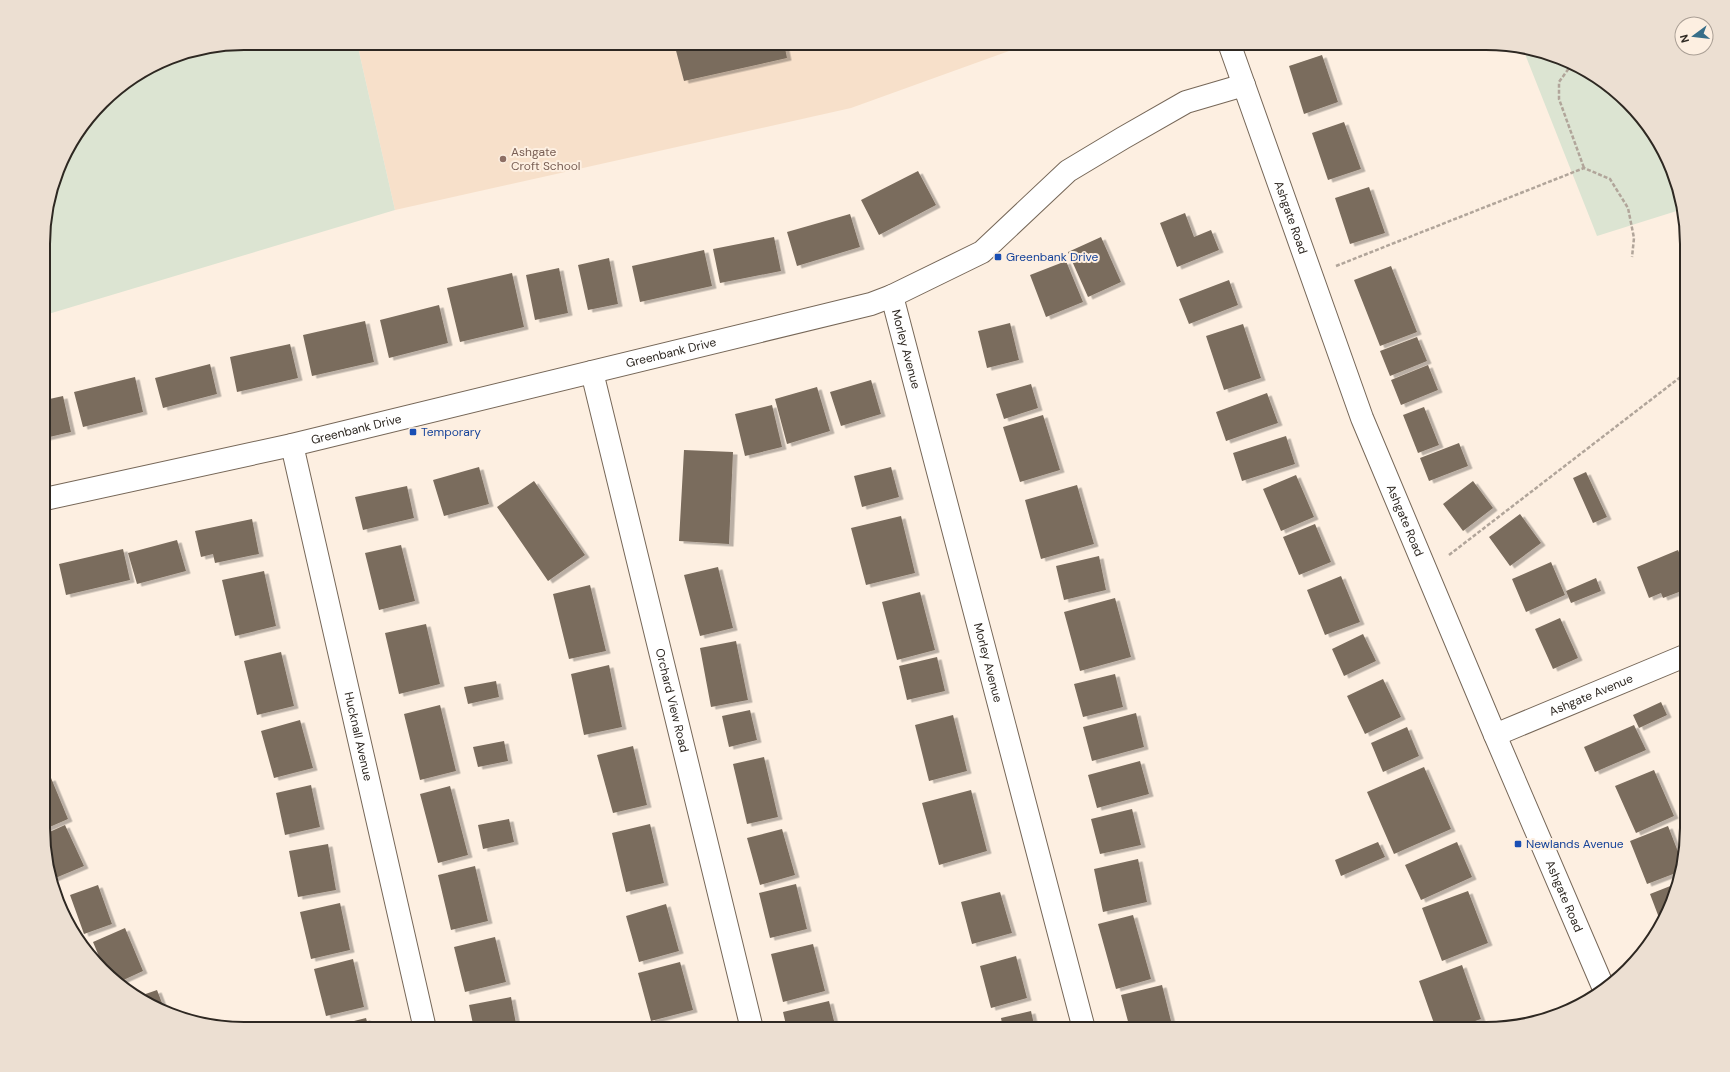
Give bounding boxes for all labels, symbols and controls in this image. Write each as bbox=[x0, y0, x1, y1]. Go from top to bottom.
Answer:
north arrow bbox=[1674, 16, 1714, 56]
text: N bbox=[1677, 33, 1692, 44]
place label: Ashgate Croft School bbox=[511, 144, 581, 174]
marker: Ashgate Croft School bbox=[498, 154, 508, 164]
street label: Ashgate Road bbox=[1271, 179, 1311, 256]
place label: Greenbank Drive bbox=[1006, 249, 1099, 265]
marker: Greenbank Drive bbox=[993, 252, 1003, 262]
street label: Morley Avenue bbox=[888, 308, 924, 391]
street label: Greenbank Drive bbox=[624, 334, 718, 371]
street label: Greenbank Drive bbox=[309, 411, 403, 448]
place label: Temporary bbox=[421, 424, 481, 440]
marker: Temporary bbox=[408, 427, 418, 437]
street label: Ashgate Road bbox=[1383, 482, 1427, 559]
street label: Morley Avenue bbox=[970, 621, 1006, 704]
street label: Orchard View Road bbox=[652, 647, 692, 754]
street label: Ashgate Avenue bbox=[1547, 670, 1635, 720]
street label: Hucknall Avenue bbox=[341, 690, 376, 783]
place label: Newlands Avenue bbox=[1526, 836, 1624, 852]
marker: Newlands Avenue bbox=[1513, 839, 1523, 849]
street label: Ashgate Road bbox=[1542, 858, 1587, 934]

